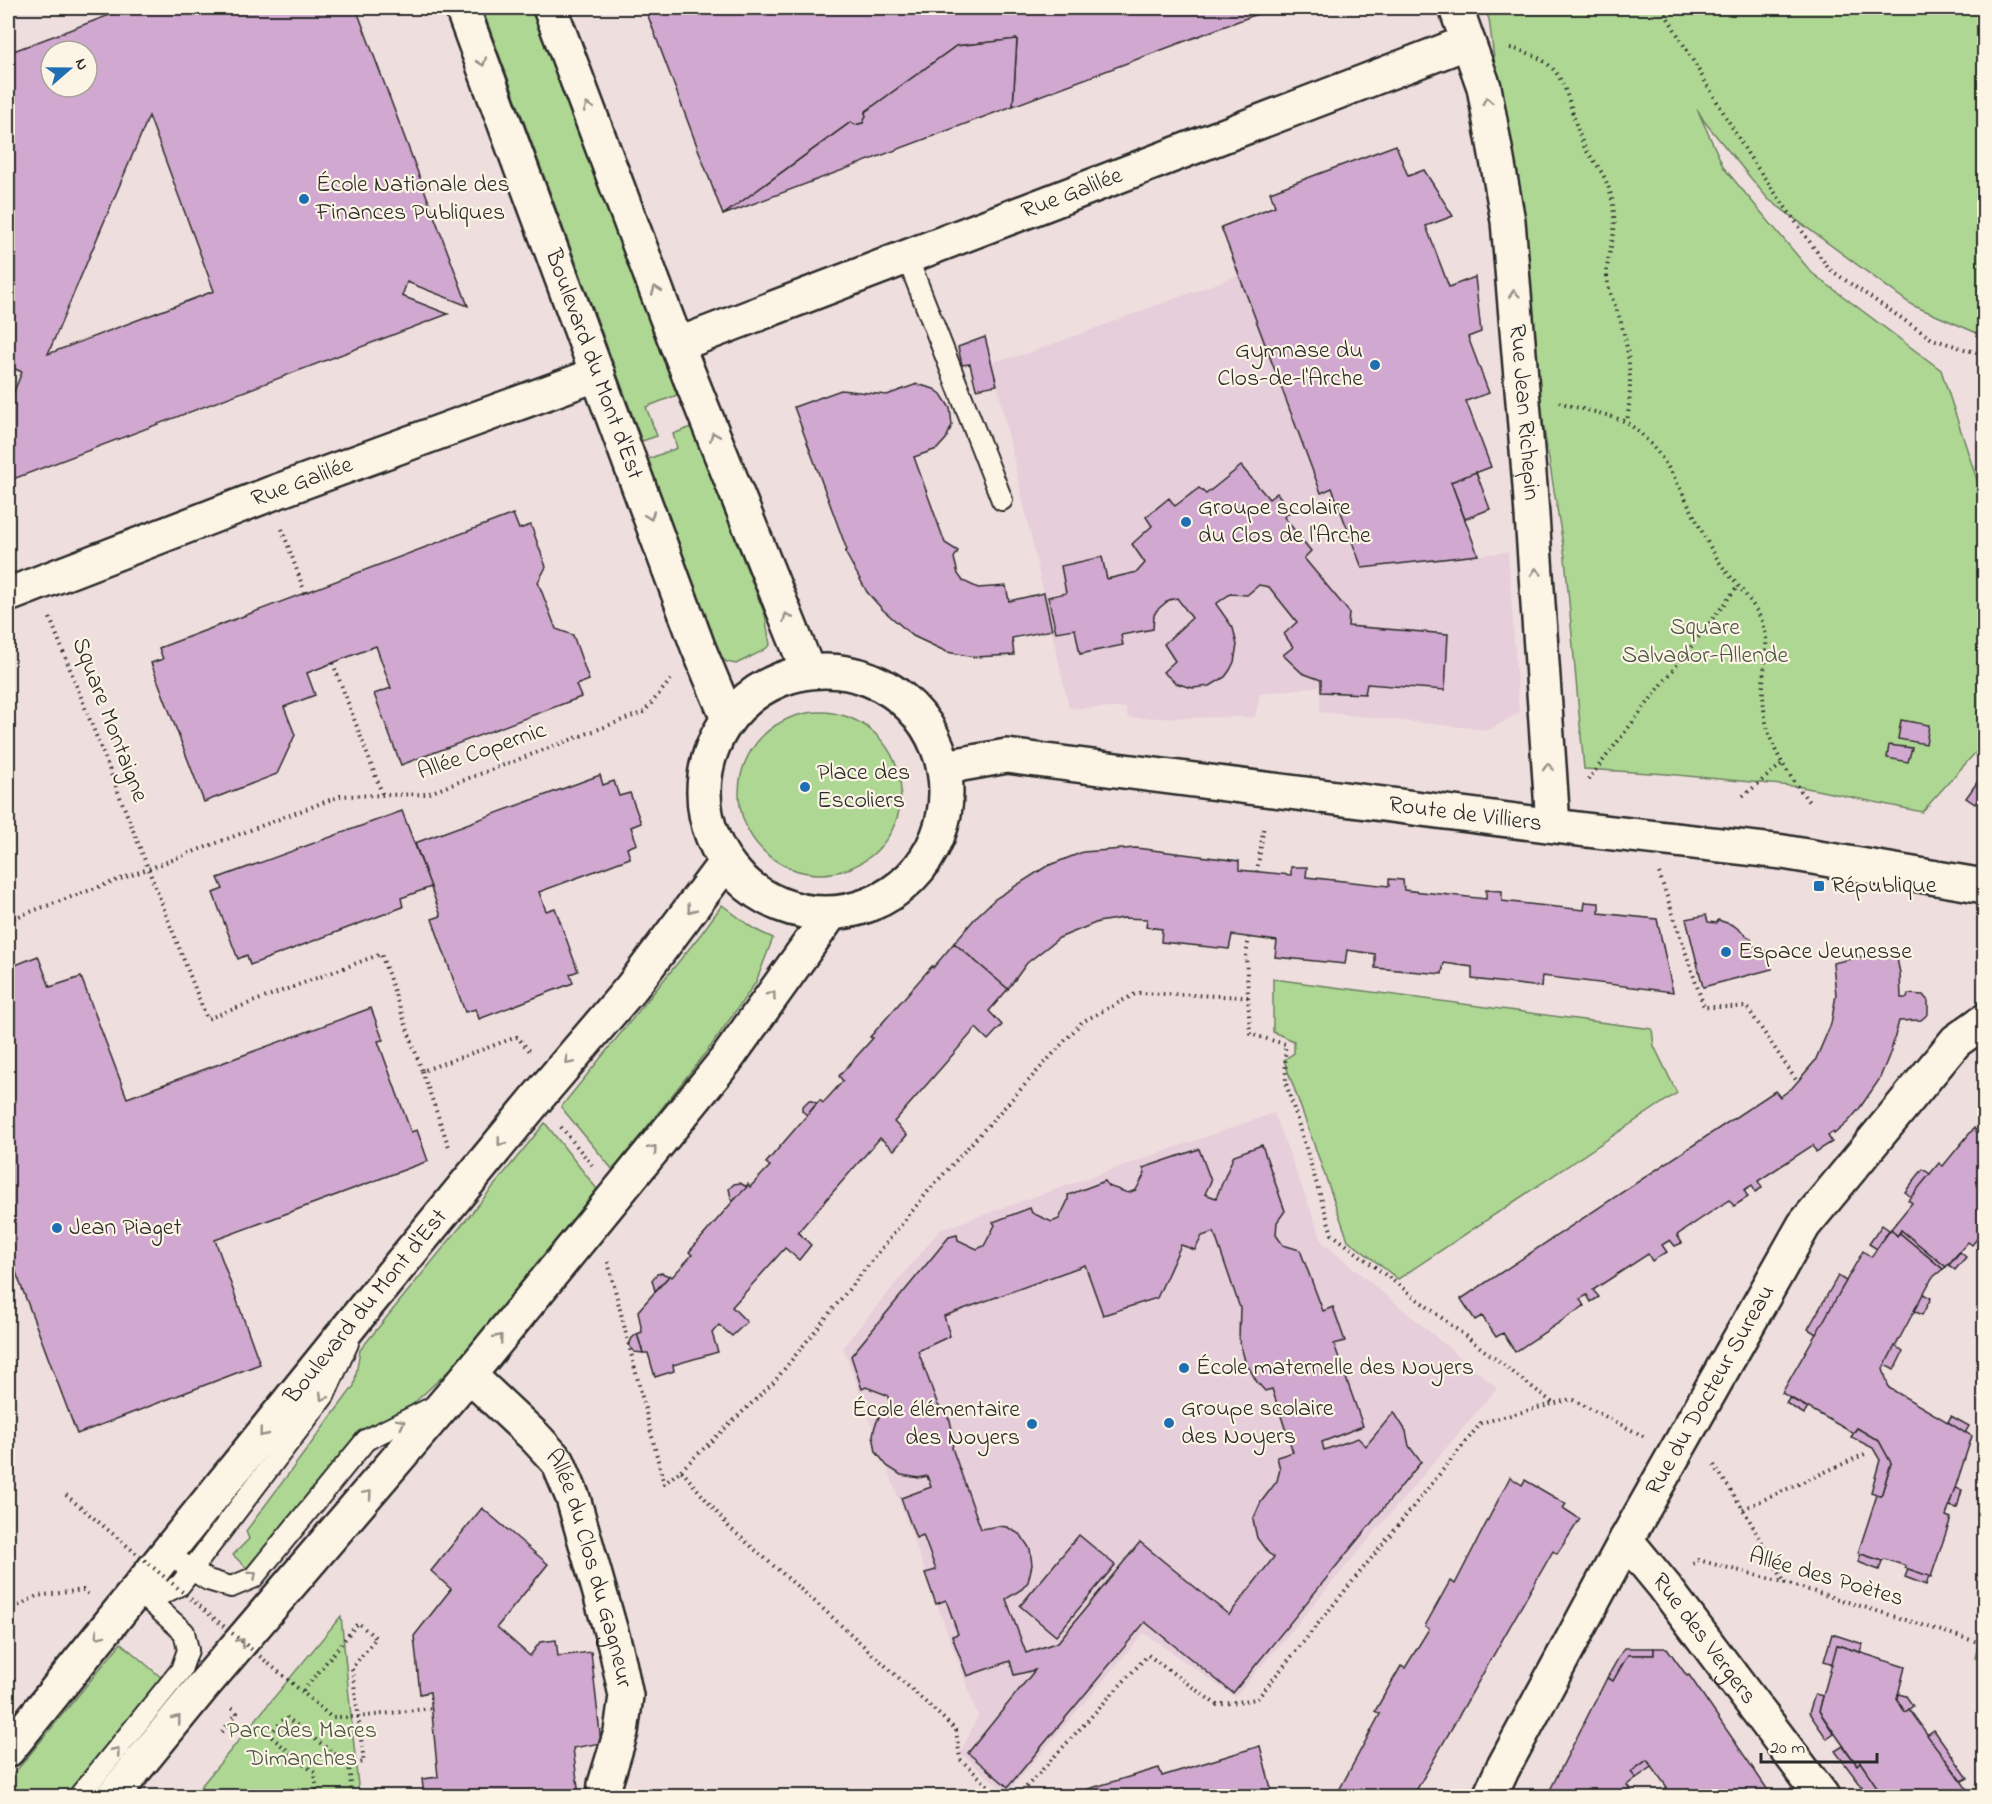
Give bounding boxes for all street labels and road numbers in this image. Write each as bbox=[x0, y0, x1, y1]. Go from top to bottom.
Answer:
street label: Rue Galilée bbox=[1016, 158, 1128, 229]
street label: Boulevard du Mont d'Est bbox=[535, 243, 652, 485]
street label: Rue Jean Richepin bbox=[1499, 323, 1548, 502]
street label: Rue Galilée bbox=[246, 448, 358, 517]
street label: Square Montaigne bbox=[62, 633, 157, 808]
street label: Allée Copernic bbox=[413, 714, 551, 790]
street label: Route de Villiers bbox=[1387, 787, 1544, 842]
street label: Boulevard du Mont d'Est bbox=[275, 1201, 457, 1413]
street label: Rue du Docteur Sureau bbox=[1637, 1278, 1784, 1502]
street label: Allée du Clos du Gagneur bbox=[537, 1441, 641, 1691]
street label: Allée des Poètes bbox=[1745, 1539, 1907, 1617]
street label: Rue des Vergers bbox=[1643, 1565, 1765, 1712]

